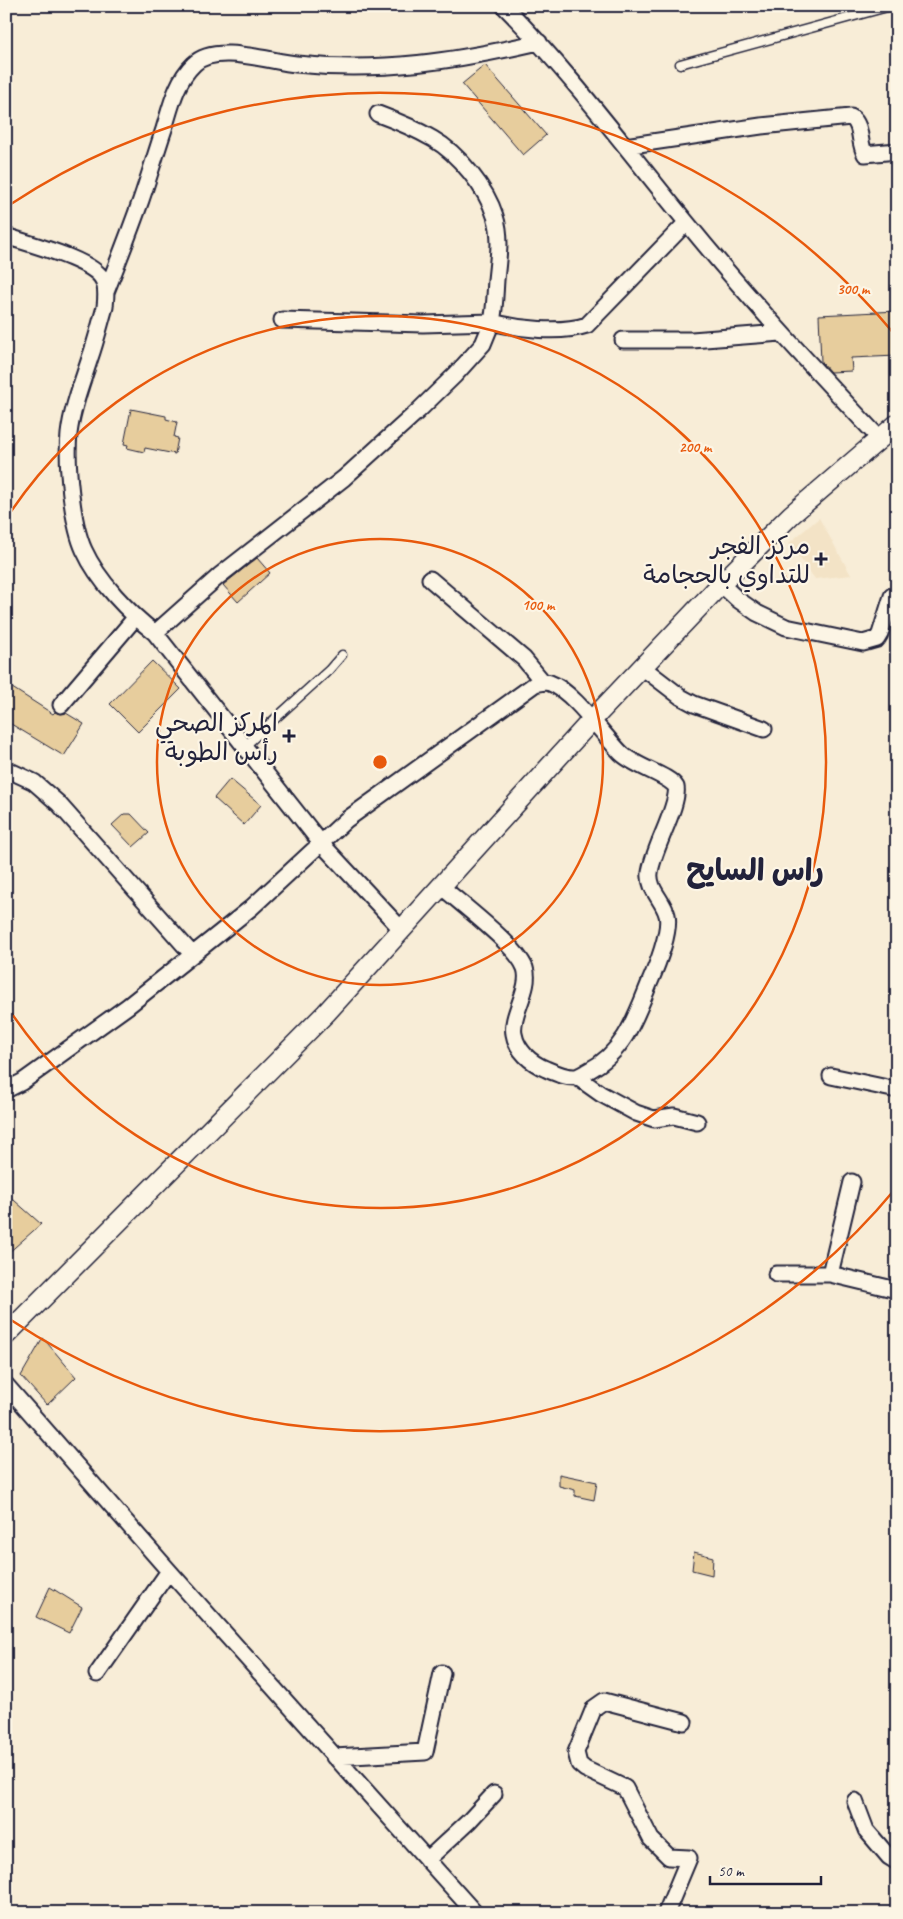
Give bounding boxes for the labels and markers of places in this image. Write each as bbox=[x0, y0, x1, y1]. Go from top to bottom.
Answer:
place label: مركز الفجر للتداوي بالحجامة bbox=[643, 530, 810, 593]
marker: مركز الفجر للتداوي بالحجامة bbox=[814, 552, 828, 566]
place label: المركز الصحي رأس الطوبة bbox=[155, 707, 278, 768]
marker: المركز الصحي رأس الطوبة bbox=[282, 729, 296, 743]
centre of rings bbox=[371, 753, 389, 771]

